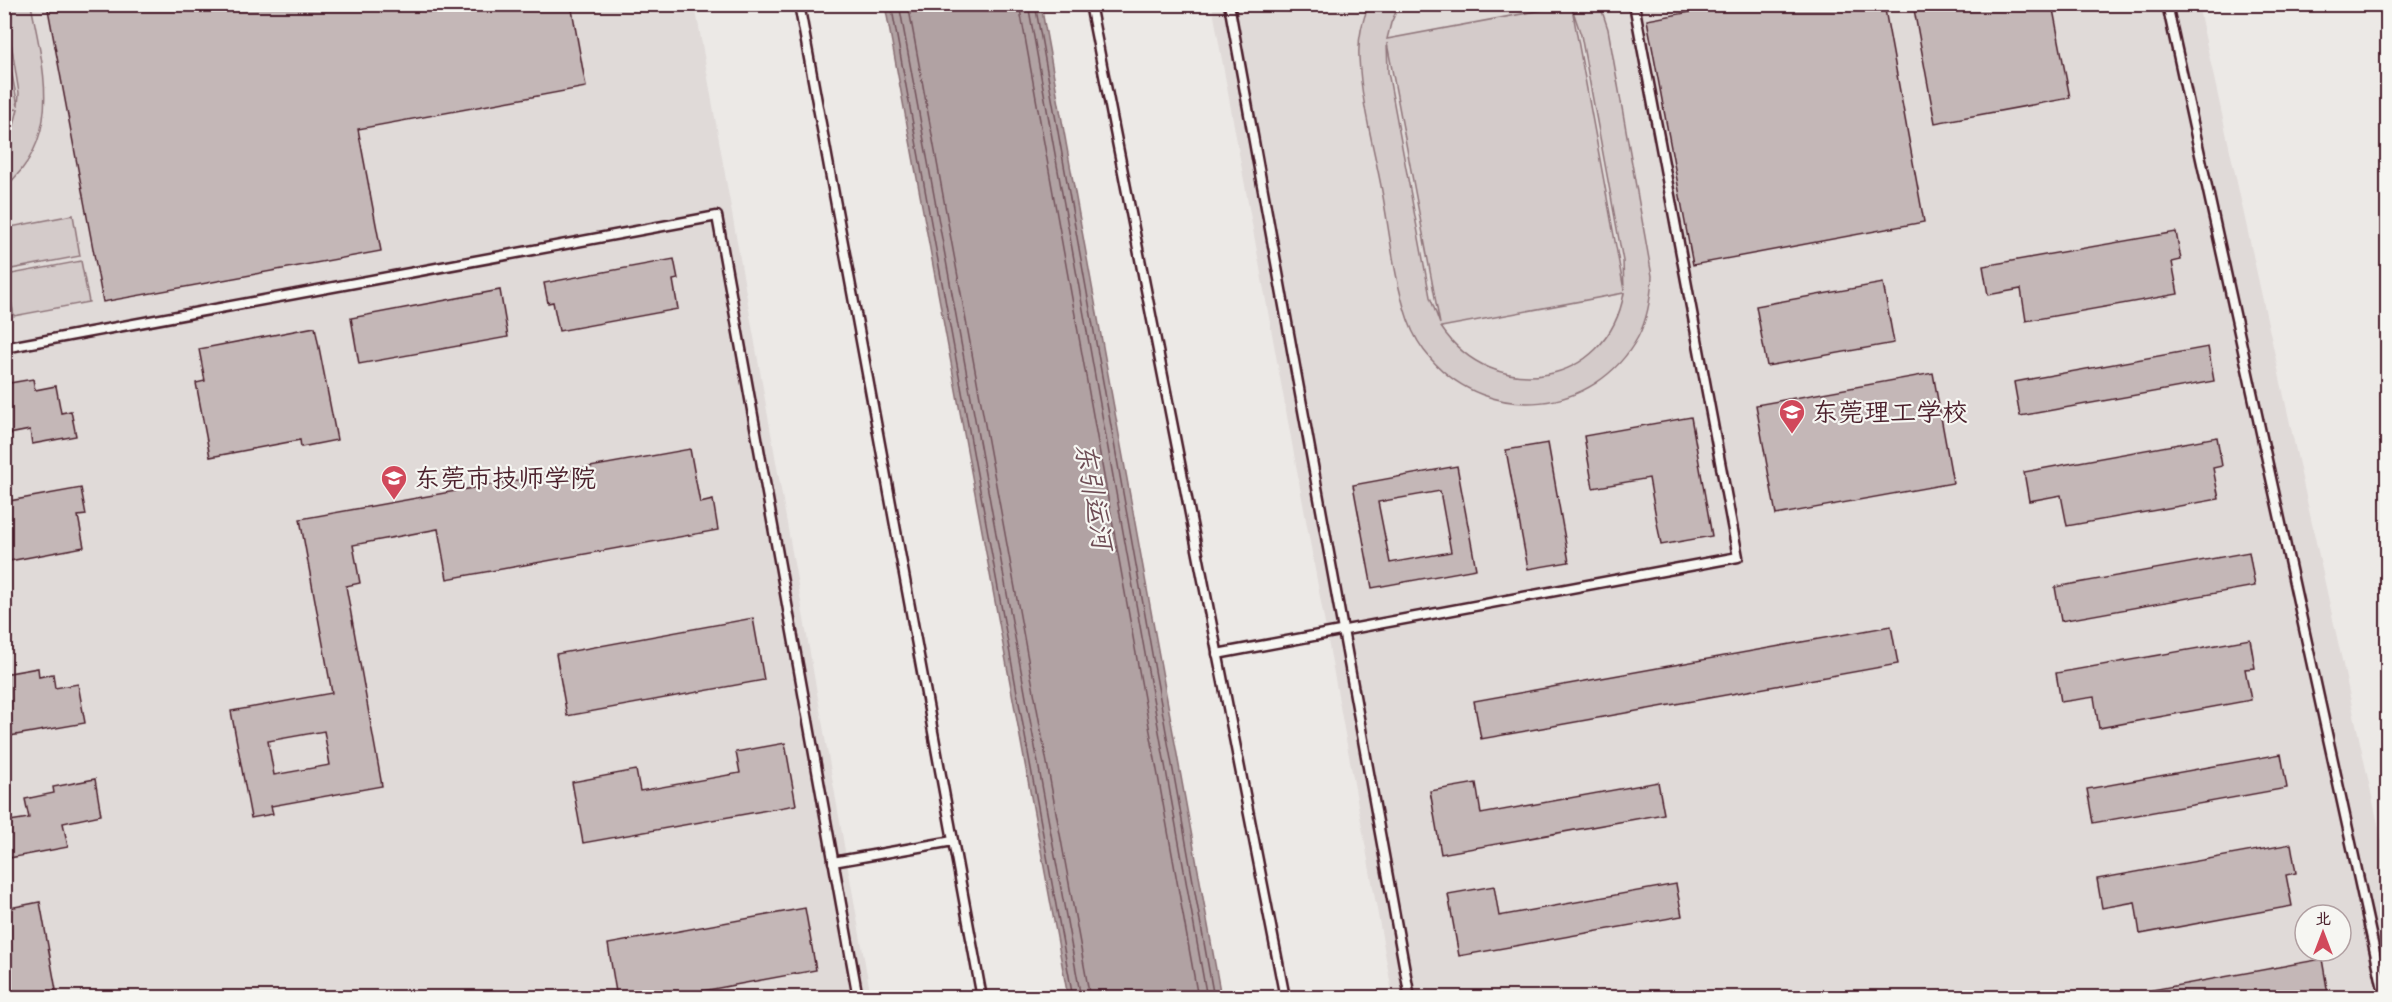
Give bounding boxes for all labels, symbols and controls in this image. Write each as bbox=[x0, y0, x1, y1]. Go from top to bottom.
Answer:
place label: 东莞理工学校 bbox=[1812, 396, 1968, 429]
school or university icon: 东莞理工学校 bbox=[1777, 397, 1807, 435]
water label: 东引运河 bbox=[1068, 440, 1121, 556]
place label: 东莞市技师学院 bbox=[414, 462, 596, 495]
school or university icon: 东莞市技师学院 bbox=[379, 463, 409, 501]
north arrow bbox=[2293, 903, 2353, 963]
text: 北 bbox=[2315, 909, 2331, 929]

